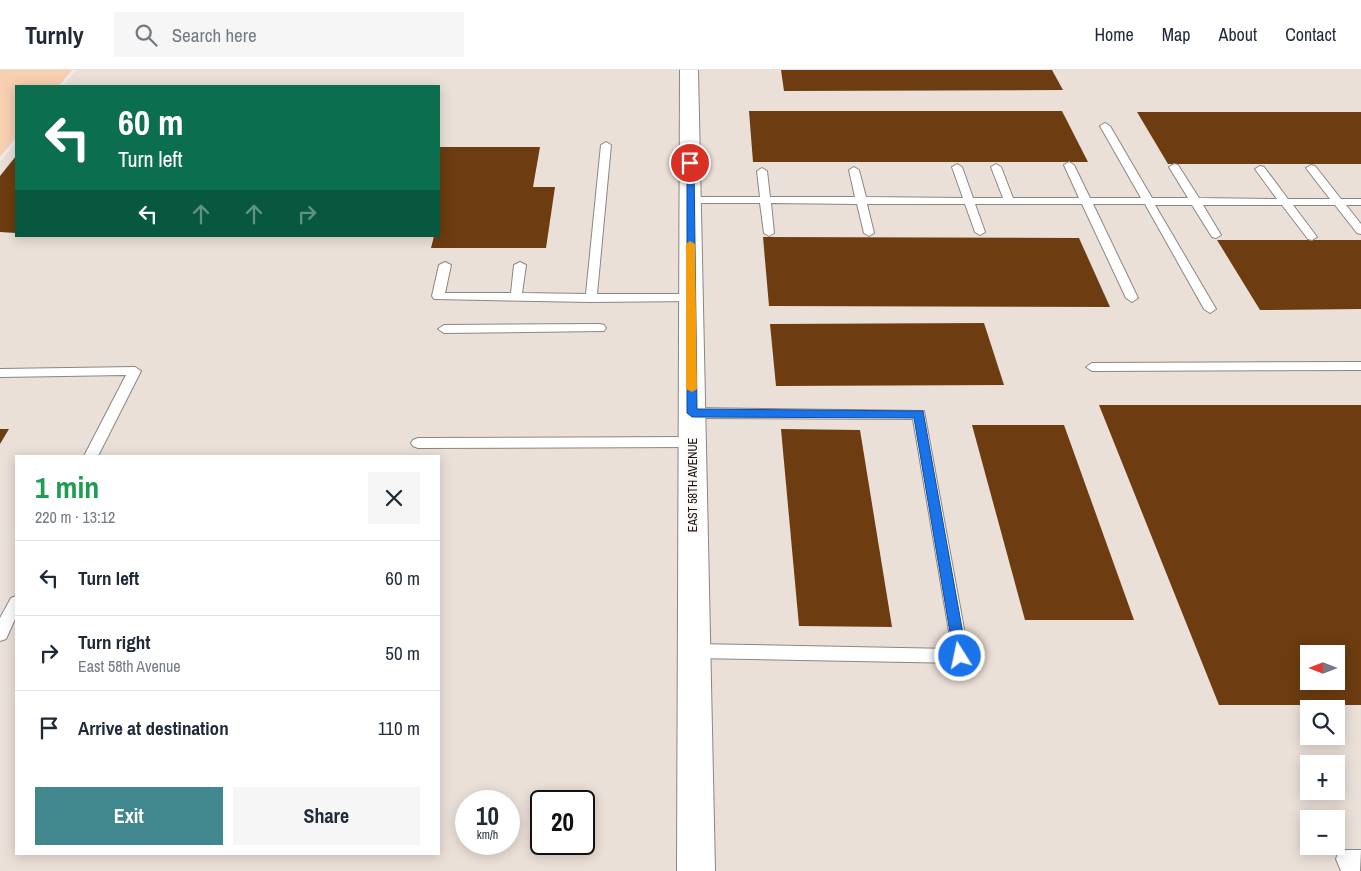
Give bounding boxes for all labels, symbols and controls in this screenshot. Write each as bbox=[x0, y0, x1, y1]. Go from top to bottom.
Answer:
search box bbox=[114, 12, 464, 57]
text: Turnly bbox=[25, 19, 84, 51]
icon: search bbox=[132, 21, 160, 49]
text: Search here bbox=[172, 22, 257, 48]
text: Home bbox=[1094, 22, 1134, 47]
text: Map bbox=[1162, 22, 1191, 47]
text: About bbox=[1219, 22, 1257, 47]
text: Contact bbox=[1285, 22, 1336, 47]
text: 60 m bbox=[118, 99, 183, 146]
icon: left bbox=[35, 105, 100, 170]
pin bbox=[669, 142, 711, 184]
text: Turn left bbox=[118, 144, 183, 174]
icon: arrive bbox=[676, 149, 704, 177]
icon: left bbox=[134, 200, 162, 228]
icon: ahead bbox=[187, 200, 215, 228]
icon: ahead bbox=[240, 200, 268, 228]
icon: right bbox=[293, 200, 321, 228]
street label: EAST 58TH AVENUE bbox=[685, 438, 701, 532]
text: 1 min bbox=[35, 467, 99, 507]
button: close bbox=[368, 472, 420, 524]
text: 220 m · 13:12 bbox=[35, 506, 115, 528]
icon: left bbox=[35, 564, 63, 592]
text: Turn left bbox=[78, 565, 139, 591]
text: 60 m bbox=[385, 565, 420, 591]
text: Turn right bbox=[78, 629, 150, 655]
position arrow bbox=[933, 629, 985, 681]
icon: right bbox=[35, 639, 63, 667]
text: 50 m bbox=[385, 640, 420, 666]
north arrow bbox=[1300, 645, 1345, 690]
map controls bbox=[1300, 645, 1345, 855]
text: East 58th Avenue bbox=[78, 655, 181, 677]
button: search bbox=[1300, 700, 1345, 745]
icon: arrive bbox=[35, 714, 63, 742]
text: Arrive at destination bbox=[78, 715, 229, 741]
text: 110 m bbox=[378, 715, 420, 741]
button: + bbox=[1300, 755, 1345, 800]
button: Exit bbox=[35, 787, 223, 845]
button: Share bbox=[233, 787, 420, 845]
speed limit sign: 20 bbox=[530, 790, 595, 855]
text: 10 bbox=[476, 799, 499, 833]
button: − bbox=[1300, 810, 1345, 855]
text: km/h bbox=[477, 827, 498, 843]

